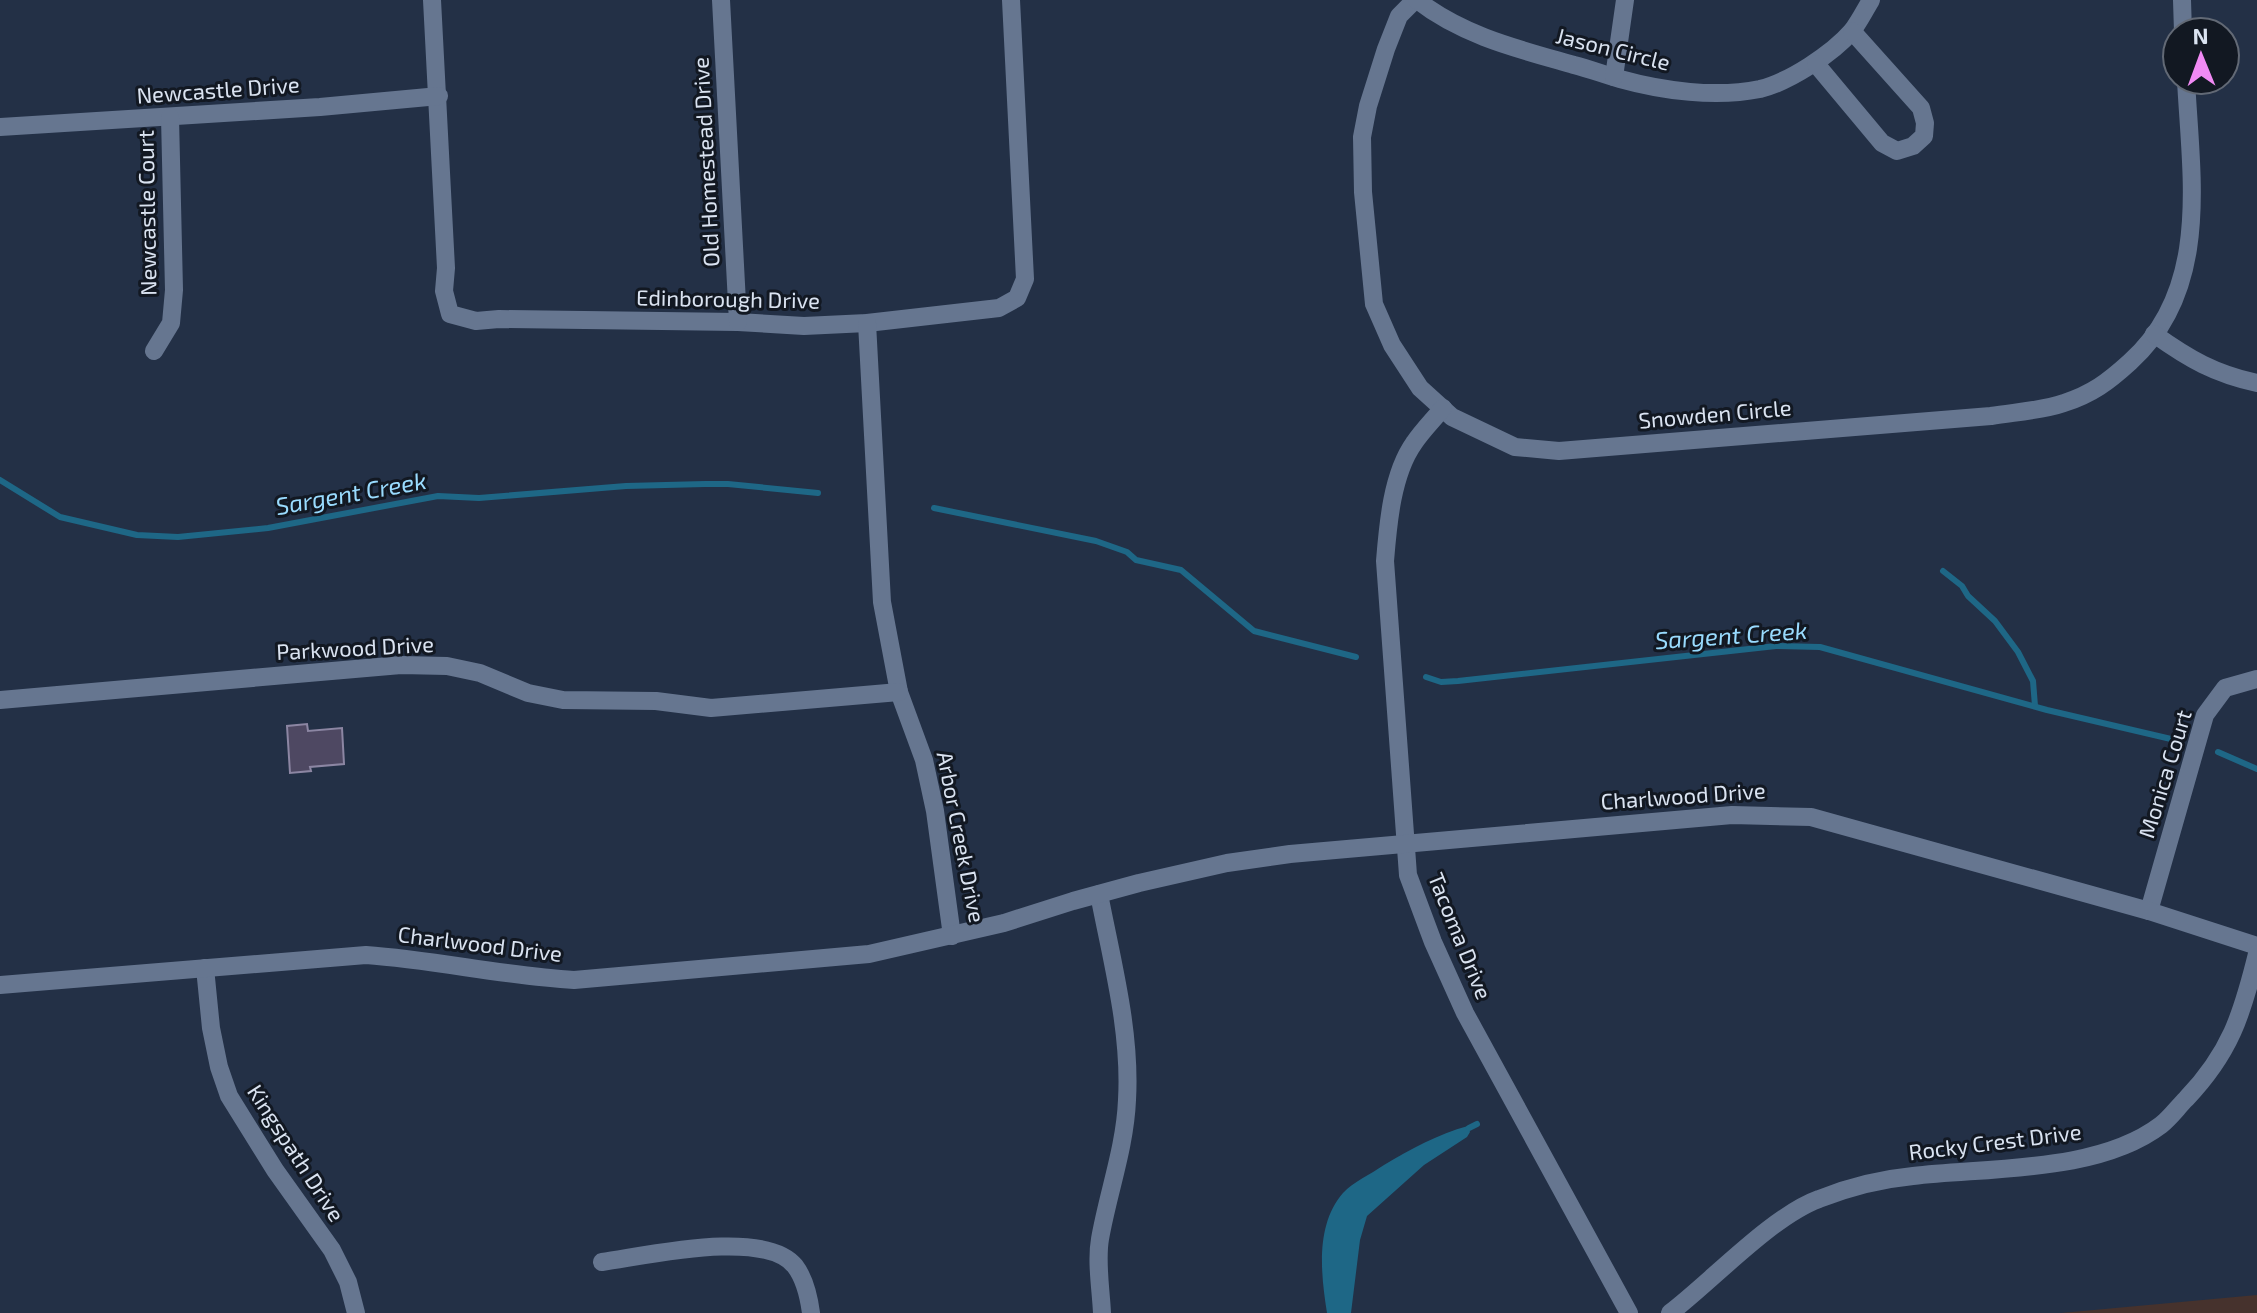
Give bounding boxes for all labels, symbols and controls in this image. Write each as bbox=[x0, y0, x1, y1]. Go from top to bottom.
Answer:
north arrow bbox=[2161, 16, 2241, 96]
street label: Jason Circle bbox=[1554, 21, 1673, 75]
text: N bbox=[2192, 22, 2209, 48]
street label: Old Homestead Drive bbox=[687, 56, 723, 268]
street label: Newcastle Drive bbox=[136, 70, 300, 108]
street label: Newcastle Court bbox=[132, 130, 160, 296]
street label: Edinborough Drive bbox=[636, 283, 820, 313]
street label: Snowden Circle bbox=[1637, 393, 1792, 433]
water label: Sargent Creek bbox=[273, 465, 428, 520]
water label: Sargent Creek bbox=[1654, 615, 1808, 654]
street label: Parkwood Drive bbox=[275, 630, 434, 664]
street label: Monica Court bbox=[2132, 707, 2196, 841]
street label: Arbor Creek Drive bbox=[933, 749, 991, 925]
street label: Charlwood Drive bbox=[1600, 776, 1766, 814]
street label: Tacoma Drive bbox=[1424, 868, 1498, 1003]
street label: Charlwood Drive bbox=[397, 920, 564, 966]
street label: Kingspath Drive bbox=[243, 1079, 351, 1226]
street label: Rocky Crest Drive bbox=[1907, 1118, 2083, 1164]

